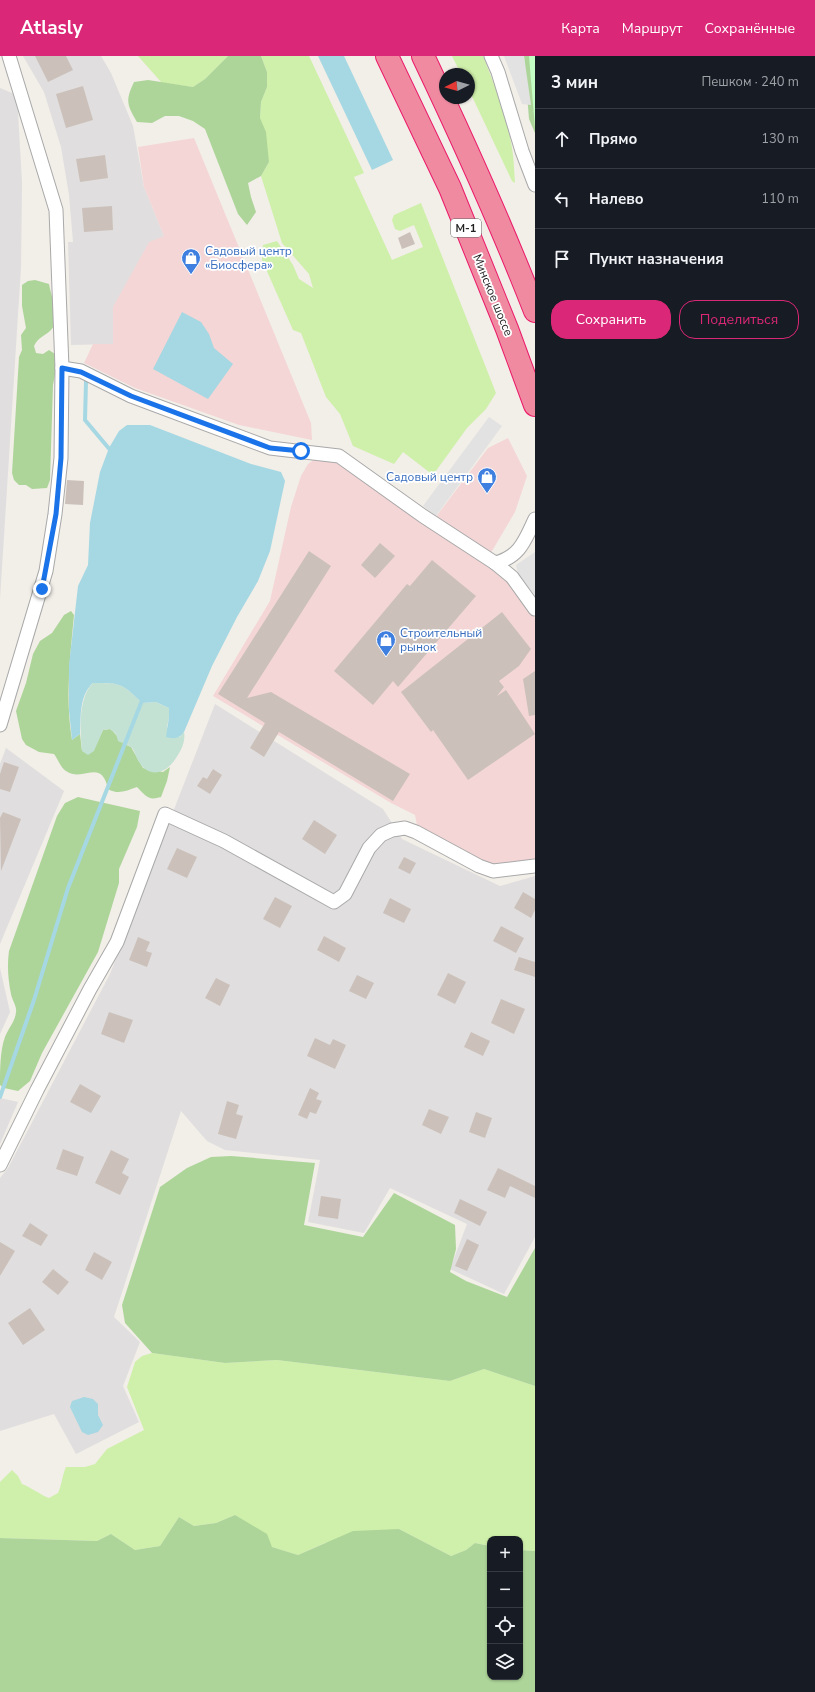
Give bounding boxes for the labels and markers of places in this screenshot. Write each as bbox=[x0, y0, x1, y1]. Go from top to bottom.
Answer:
place label: Садовый центр «Биосфера» bbox=[205, 243, 292, 273]
shop icon: Садовый центр «Биосфера» bbox=[180, 247, 202, 275]
shop icon: Садовый центр bbox=[476, 466, 498, 494]
place label: Садовый центр bbox=[386, 469, 473, 485]
place label: Строительный рынок bbox=[400, 625, 482, 655]
shop icon: Строительный рынок bbox=[375, 629, 397, 657]

